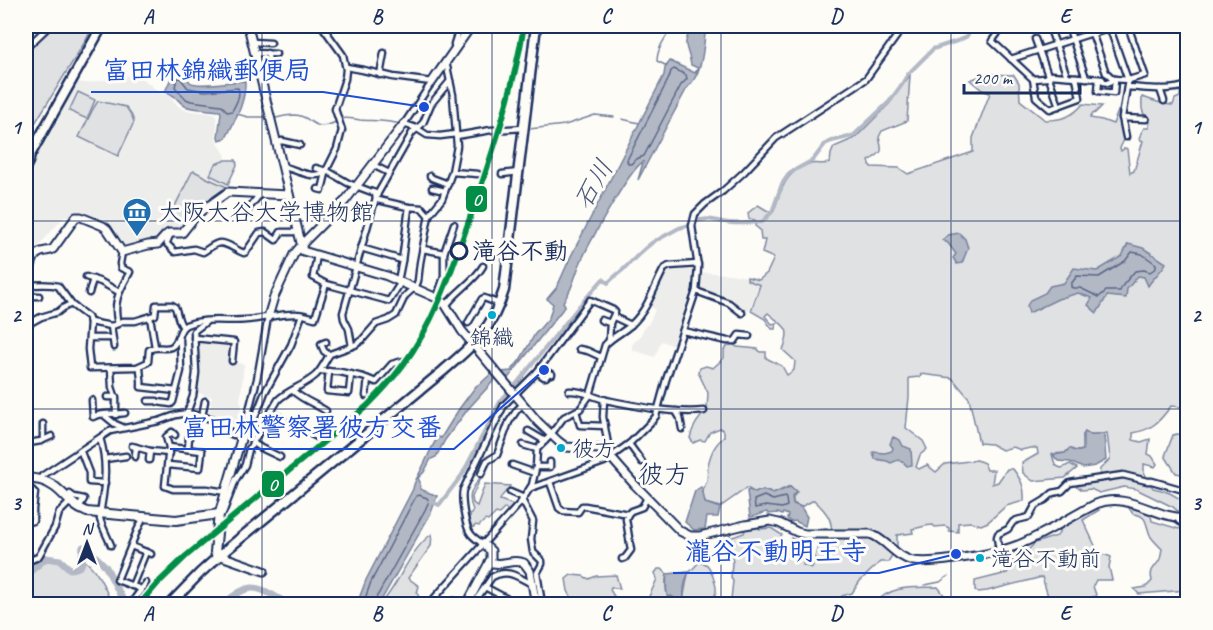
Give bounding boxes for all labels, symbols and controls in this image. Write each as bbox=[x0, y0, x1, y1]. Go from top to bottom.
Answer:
text: A bbox=[143, 4, 155, 29]
text: B bbox=[372, 4, 384, 29]
text: C bbox=[601, 4, 613, 29]
text: D bbox=[830, 4, 844, 29]
text: E bbox=[1060, 4, 1074, 29]
callout: 富田林錦織郵便局 bbox=[91, 48, 323, 92]
text: 富田林錦織郵便局 bbox=[103, 54, 311, 87]
scale bar bbox=[964, 57, 1080, 95]
text: 200 m bbox=[973, 67, 1014, 89]
text: 1 bbox=[12, 115, 23, 140]
text: 1 bbox=[1192, 115, 1203, 140]
water label: 石川 bbox=[566, 153, 621, 215]
line badge: O bbox=[465, 185, 488, 213]
text: O bbox=[473, 190, 483, 210]
museum icon: 大阪大谷大学博物館 bbox=[121, 196, 153, 238]
place label: 大阪大谷大学博物館 bbox=[158, 197, 374, 227]
place label: 滝谷不動 bbox=[472, 236, 568, 266]
marker: 滝谷不動 bbox=[450, 242, 468, 260]
text: 2 bbox=[12, 303, 23, 328]
text: 2 bbox=[1192, 303, 1203, 328]
marker: 錦織 bbox=[486, 309, 498, 321]
place label: 錦織 bbox=[470, 324, 514, 352]
callout: 富田林警察署彼方交番 bbox=[170, 405, 454, 449]
text: 富田林警察署彼方交番 bbox=[182, 411, 442, 444]
place label: 彼方 bbox=[572, 435, 616, 463]
marker: 彼方 bbox=[555, 442, 567, 454]
district label: 彼方 bbox=[638, 458, 690, 491]
line badge: O bbox=[261, 470, 285, 498]
text: O bbox=[269, 475, 279, 495]
text: 3 bbox=[12, 491, 23, 516]
text: 3 bbox=[1192, 491, 1203, 516]
north arrow bbox=[57, 513, 117, 573]
text: N bbox=[82, 519, 95, 539]
callout: 瀧谷不動明王寺 bbox=[673, 529, 879, 573]
text: 瀧谷不動明王寺 bbox=[685, 535, 867, 568]
place label: 滝谷不動前 bbox=[991, 545, 1101, 573]
marker: 滝谷不動前 bbox=[974, 552, 986, 564]
text: A bbox=[143, 601, 155, 626]
text: B bbox=[372, 601, 384, 626]
text: C bbox=[601, 601, 613, 626]
text: D bbox=[830, 601, 844, 626]
text: E bbox=[1060, 601, 1074, 626]

